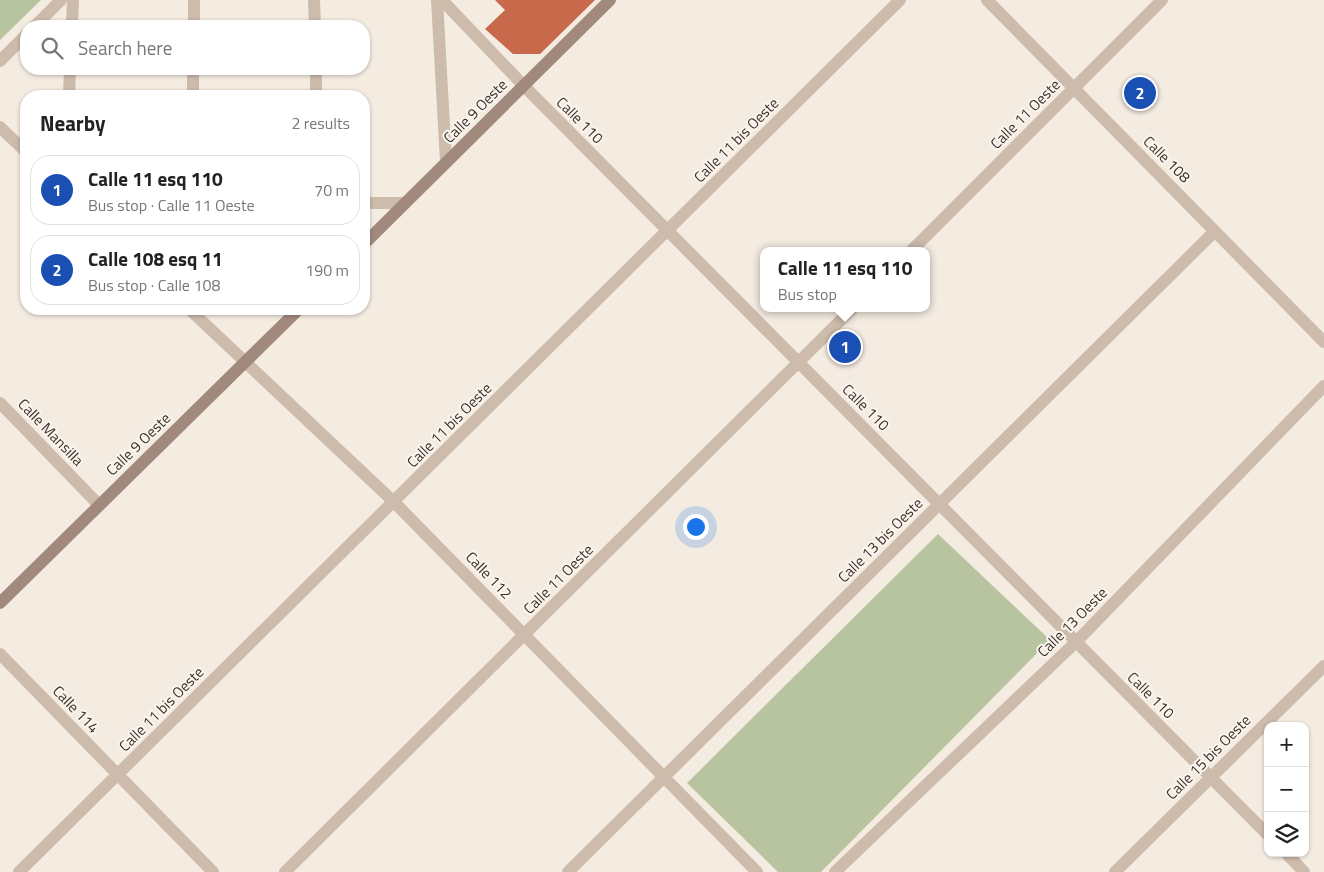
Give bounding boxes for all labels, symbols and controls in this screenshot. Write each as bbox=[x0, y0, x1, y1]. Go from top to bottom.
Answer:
search box bbox=[20, 20, 370, 75]
text: Search here bbox=[78, 33, 172, 62]
icon: search bbox=[38, 34, 66, 62]
street label: Calle 9 Oeste bbox=[438, 74, 512, 148]
street label: Calle 11 Oeste bbox=[985, 74, 1065, 154]
pin: 2 bbox=[1124, 74, 1156, 112]
street label: Calle 110 bbox=[551, 91, 609, 149]
street label: Calle 11 bis Oeste bbox=[688, 92, 784, 188]
text: Nearby bbox=[40, 107, 105, 139]
text: 2 results bbox=[291, 111, 350, 135]
street label: Calle 108 bbox=[1138, 130, 1196, 188]
text: Calle 11 esq 110 bbox=[88, 164, 223, 193]
text: 1 bbox=[53, 178, 61, 202]
text: 70 m bbox=[314, 178, 349, 202]
text: Bus stop · Calle 11 Oeste bbox=[88, 193, 255, 217]
text: Calle 108 esq 11 bbox=[88, 244, 223, 273]
popup bbox=[760, 247, 930, 312]
text: Calle 11 esq 110 bbox=[778, 253, 912, 282]
text: 2 bbox=[53, 258, 61, 282]
text: 190 m bbox=[305, 258, 349, 282]
text: Bus stop · Calle 108 bbox=[88, 273, 220, 297]
text: Bus stop bbox=[778, 282, 837, 306]
pin: 1 bbox=[829, 328, 861, 366]
street label: Calle 11 bis Oeste bbox=[401, 377, 497, 473]
street label: Calle 110 bbox=[837, 378, 895, 436]
street label: Calle Mansilla bbox=[13, 393, 90, 471]
street label: Calle 9 Oeste bbox=[100, 407, 176, 481]
street label: Calle 13 bis Oeste bbox=[832, 492, 928, 588]
your location bbox=[683, 514, 709, 540]
street label: Calle 11 Oeste bbox=[518, 539, 598, 619]
street label: Calle 112 bbox=[460, 546, 518, 604]
street label: Calle 13 Oeste bbox=[1032, 582, 1112, 662]
street label: Calle 11 bis Oeste bbox=[113, 661, 209, 757]
street label: Calle 110 bbox=[1122, 666, 1180, 724]
street label: Calle 114 bbox=[47, 680, 105, 738]
street label: Calle 15 bis Oeste bbox=[1160, 709, 1256, 805]
map controls bbox=[1264, 722, 1309, 857]
button: + bbox=[1264, 722, 1309, 767]
button: − bbox=[1264, 767, 1309, 812]
button: layers bbox=[1264, 812, 1309, 857]

